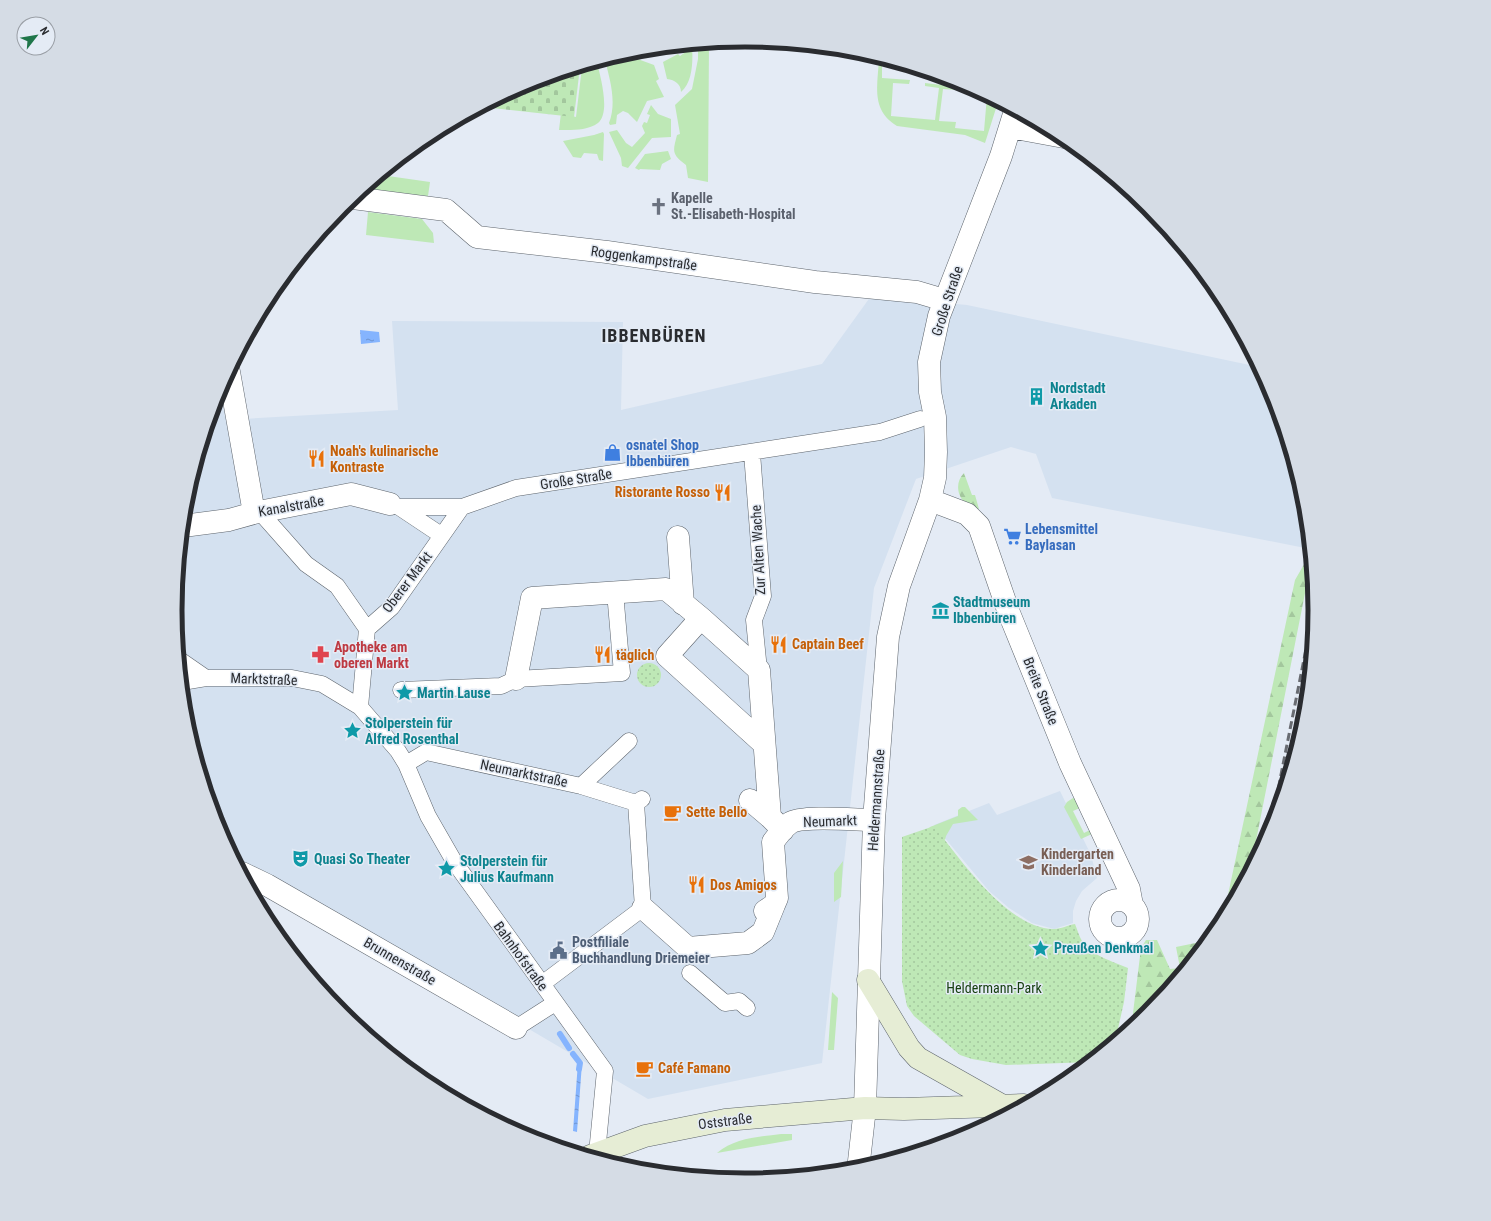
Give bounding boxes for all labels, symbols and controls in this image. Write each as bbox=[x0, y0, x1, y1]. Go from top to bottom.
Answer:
north arrow bbox=[16, 16, 56, 56]
text: N bbox=[37, 25, 52, 38]
place label: Kapelle St.-Elisabeth-Hospital bbox=[671, 190, 796, 222]
church icon: Kapelle St.-Elisabeth-Hospital bbox=[648, 196, 668, 216]
street label: Roggenkampstraße bbox=[590, 243, 699, 273]
street label: Große Straße bbox=[928, 264, 966, 338]
district label: IBBENBÜREN bbox=[601, 325, 707, 346]
place label: Nordstadt Arkaden bbox=[1050, 380, 1105, 412]
building icon: Nordstadt Arkaden bbox=[1027, 386, 1047, 406]
place label: osnatel Shop Ibbenbüren bbox=[626, 437, 699, 469]
place label: Noah's kulinarische Kontraste bbox=[330, 443, 439, 475]
shop icon: osnatel Shop Ibbenbüren bbox=[603, 443, 623, 463]
restaurant icon: Noah's kulinarische Kontraste bbox=[307, 449, 327, 469]
street label: Große Straße bbox=[539, 465, 613, 493]
restaurant icon: Ristorante Rosso bbox=[713, 482, 733, 502]
place label: Ristorante Rosso bbox=[615, 484, 710, 500]
street label: Kanalstraße bbox=[257, 492, 325, 520]
street label: Zur Alten Wache bbox=[748, 504, 768, 596]
place label: Lebensmittel Baylasan bbox=[1025, 521, 1098, 553]
supermarket icon: Lebensmittel Baylasan bbox=[1002, 527, 1022, 547]
street label: Oberer Markt bbox=[379, 548, 435, 616]
place label: Stadtmuseum Ibbenbüren bbox=[953, 594, 1030, 626]
museum icon: Stadtmuseum Ibbenbüren bbox=[930, 600, 950, 620]
restaurant icon: Captain Beef bbox=[769, 634, 789, 654]
place label: Captain Beef bbox=[792, 636, 864, 652]
place label: Apotheke am oberen Markt bbox=[334, 639, 409, 671]
pharmacy icon: Apotheke am oberen Markt bbox=[311, 645, 331, 665]
restaurant icon: täglich bbox=[593, 645, 613, 665]
place label: täglich bbox=[616, 647, 654, 663]
street label: Breite Straße bbox=[1020, 655, 1062, 728]
street label: Marktstraße bbox=[230, 670, 298, 688]
place icon: Martin Lause bbox=[394, 683, 414, 703]
place label: Martin Lause bbox=[417, 685, 491, 701]
place label: Stolperstein für Alfred Rosenthal bbox=[365, 715, 459, 747]
place icon: Stolperstein für Alfred Rosenthal bbox=[342, 721, 362, 741]
street label: Heldermannstraße bbox=[864, 748, 888, 852]
street label: Neumarktstraße bbox=[479, 756, 570, 790]
cafe icon: Sette Bello bbox=[663, 802, 683, 822]
place label: Sette Bello bbox=[686, 804, 747, 820]
street label: Neumarkt bbox=[803, 812, 857, 830]
place label: Kindergarten Kinderland bbox=[1041, 846, 1114, 878]
theatre icon: Quasi So Theater bbox=[291, 849, 311, 869]
place label: Quasi So Theater bbox=[314, 851, 410, 867]
school or university icon: Kindergarten Kinderland bbox=[1018, 852, 1038, 872]
place label: Stolperstein für Julius Kaufmann bbox=[460, 853, 554, 885]
place icon: Stolperstein für Julius Kaufmann bbox=[437, 859, 457, 879]
restaurant icon: Dos Amigos bbox=[687, 875, 707, 895]
place label: Dos Amigos bbox=[710, 877, 777, 893]
street label: Bahnhofstraße bbox=[491, 918, 552, 994]
street label: Brunnenstraße bbox=[361, 934, 439, 988]
place label: Postfiliale Buchhandlung Driemeier bbox=[572, 934, 710, 966]
place icon: Preußen Denkmal bbox=[1031, 938, 1051, 958]
public building icon: Postfiliale Buchhandlung Driemeier bbox=[549, 940, 569, 960]
place label: Preußen Denkmal bbox=[1054, 940, 1153, 956]
park label: Heldermann-Park bbox=[946, 980, 1042, 996]
cafe icon: Café Famano bbox=[635, 1058, 655, 1078]
place label: Café Famano bbox=[658, 1060, 731, 1076]
street label: Oststraße bbox=[697, 1110, 753, 1132]

